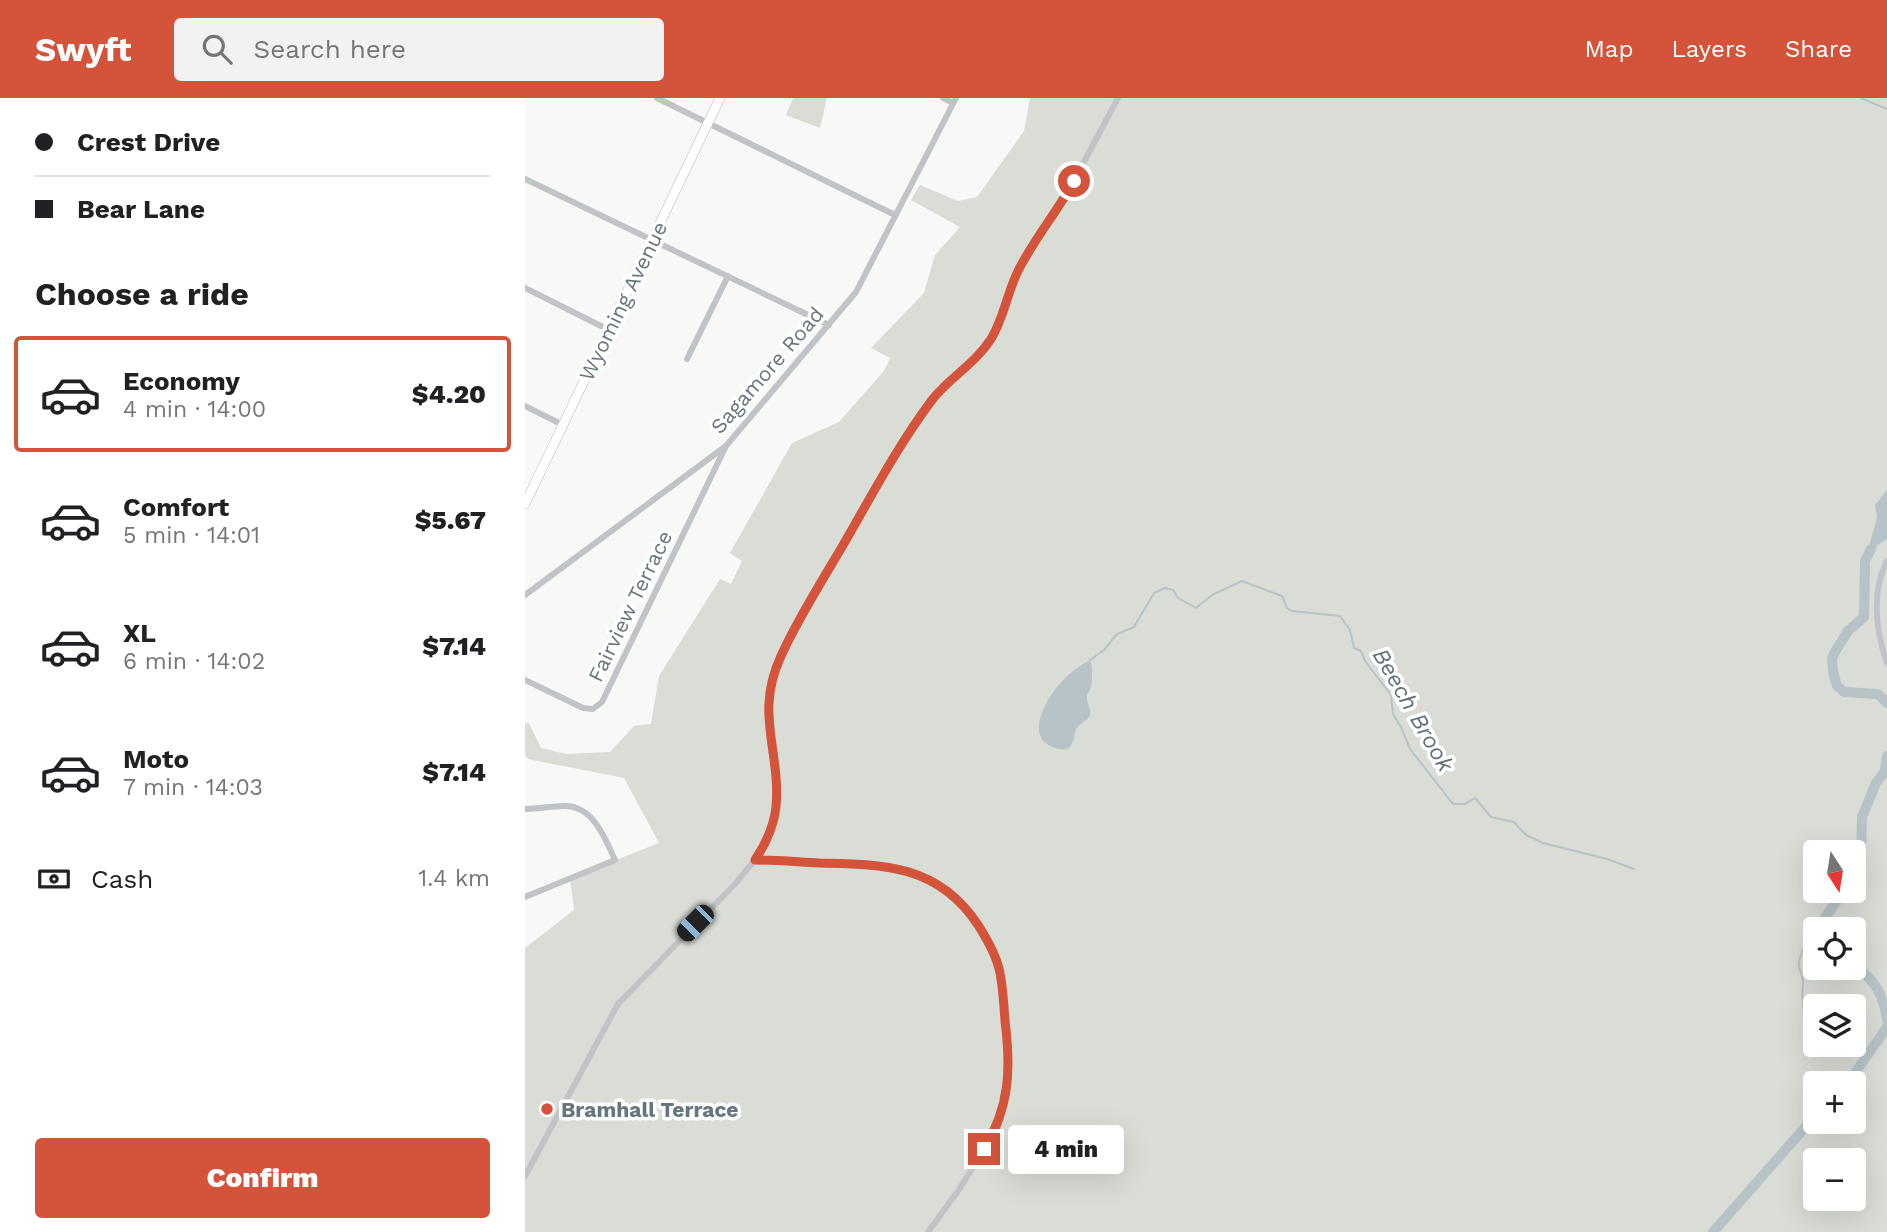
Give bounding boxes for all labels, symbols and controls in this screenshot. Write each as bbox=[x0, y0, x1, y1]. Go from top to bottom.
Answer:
search box bbox=[174, 18, 664, 81]
text: Swyft bbox=[35, 30, 132, 69]
icon: search bbox=[198, 30, 236, 68]
text: Search here bbox=[254, 34, 406, 64]
text: Map bbox=[1585, 35, 1633, 63]
text: Layers bbox=[1671, 35, 1747, 63]
text: Share bbox=[1785, 35, 1852, 63]
text: Crest Drive bbox=[77, 127, 220, 157]
route start bbox=[1058, 165, 1090, 197]
text: Bear Lane bbox=[77, 194, 205, 224]
street label: Wyoming Avenue bbox=[574, 217, 672, 385]
text: Choose a ride bbox=[35, 275, 249, 313]
street label: Sagamore Road bbox=[705, 302, 829, 438]
icon: car bbox=[39, 363, 102, 426]
text: Economy bbox=[123, 366, 240, 396]
text: $4.20 bbox=[412, 379, 486, 409]
text: 4 min · 14:00 bbox=[123, 396, 266, 423]
icon: car bbox=[39, 489, 102, 552]
text: Comfort bbox=[123, 492, 229, 522]
text: $5.67 bbox=[415, 505, 486, 535]
text: 5 min · 14:01 bbox=[123, 522, 260, 549]
street label: Fairview Terrace bbox=[583, 526, 677, 686]
icon: car bbox=[39, 615, 102, 678]
text: XL bbox=[123, 618, 156, 648]
text: $7.14 bbox=[422, 631, 486, 661]
water label: Beech Brook bbox=[1367, 643, 1460, 778]
text: 6 min · 14:02 bbox=[123, 648, 265, 675]
icon: car bbox=[39, 741, 102, 804]
text: Moto bbox=[123, 744, 189, 774]
text: $7.14 bbox=[422, 757, 486, 787]
text: 7 min · 14:03 bbox=[123, 774, 263, 801]
north arrow bbox=[1803, 840, 1865, 903]
map controls bbox=[1803, 840, 1866, 1211]
icon: cash bbox=[35, 860, 73, 898]
text: Cash bbox=[91, 864, 153, 894]
text: 1.4 km bbox=[418, 865, 490, 892]
car bbox=[673, 901, 718, 945]
button: locate bbox=[1803, 917, 1866, 980]
button: layers bbox=[1803, 994, 1866, 1057]
button: + bbox=[1803, 1071, 1866, 1134]
place label: Bramhall Terrace bbox=[561, 1097, 739, 1122]
marker: Bramhall Terrace bbox=[539, 1101, 555, 1117]
callout: 4 min bbox=[1009, 1124, 1124, 1174]
route end bbox=[968, 1133, 1000, 1165]
text: 4 min bbox=[1034, 1136, 1098, 1163]
button: Confirm bbox=[35, 1138, 490, 1218]
button: − bbox=[1803, 1148, 1866, 1211]

